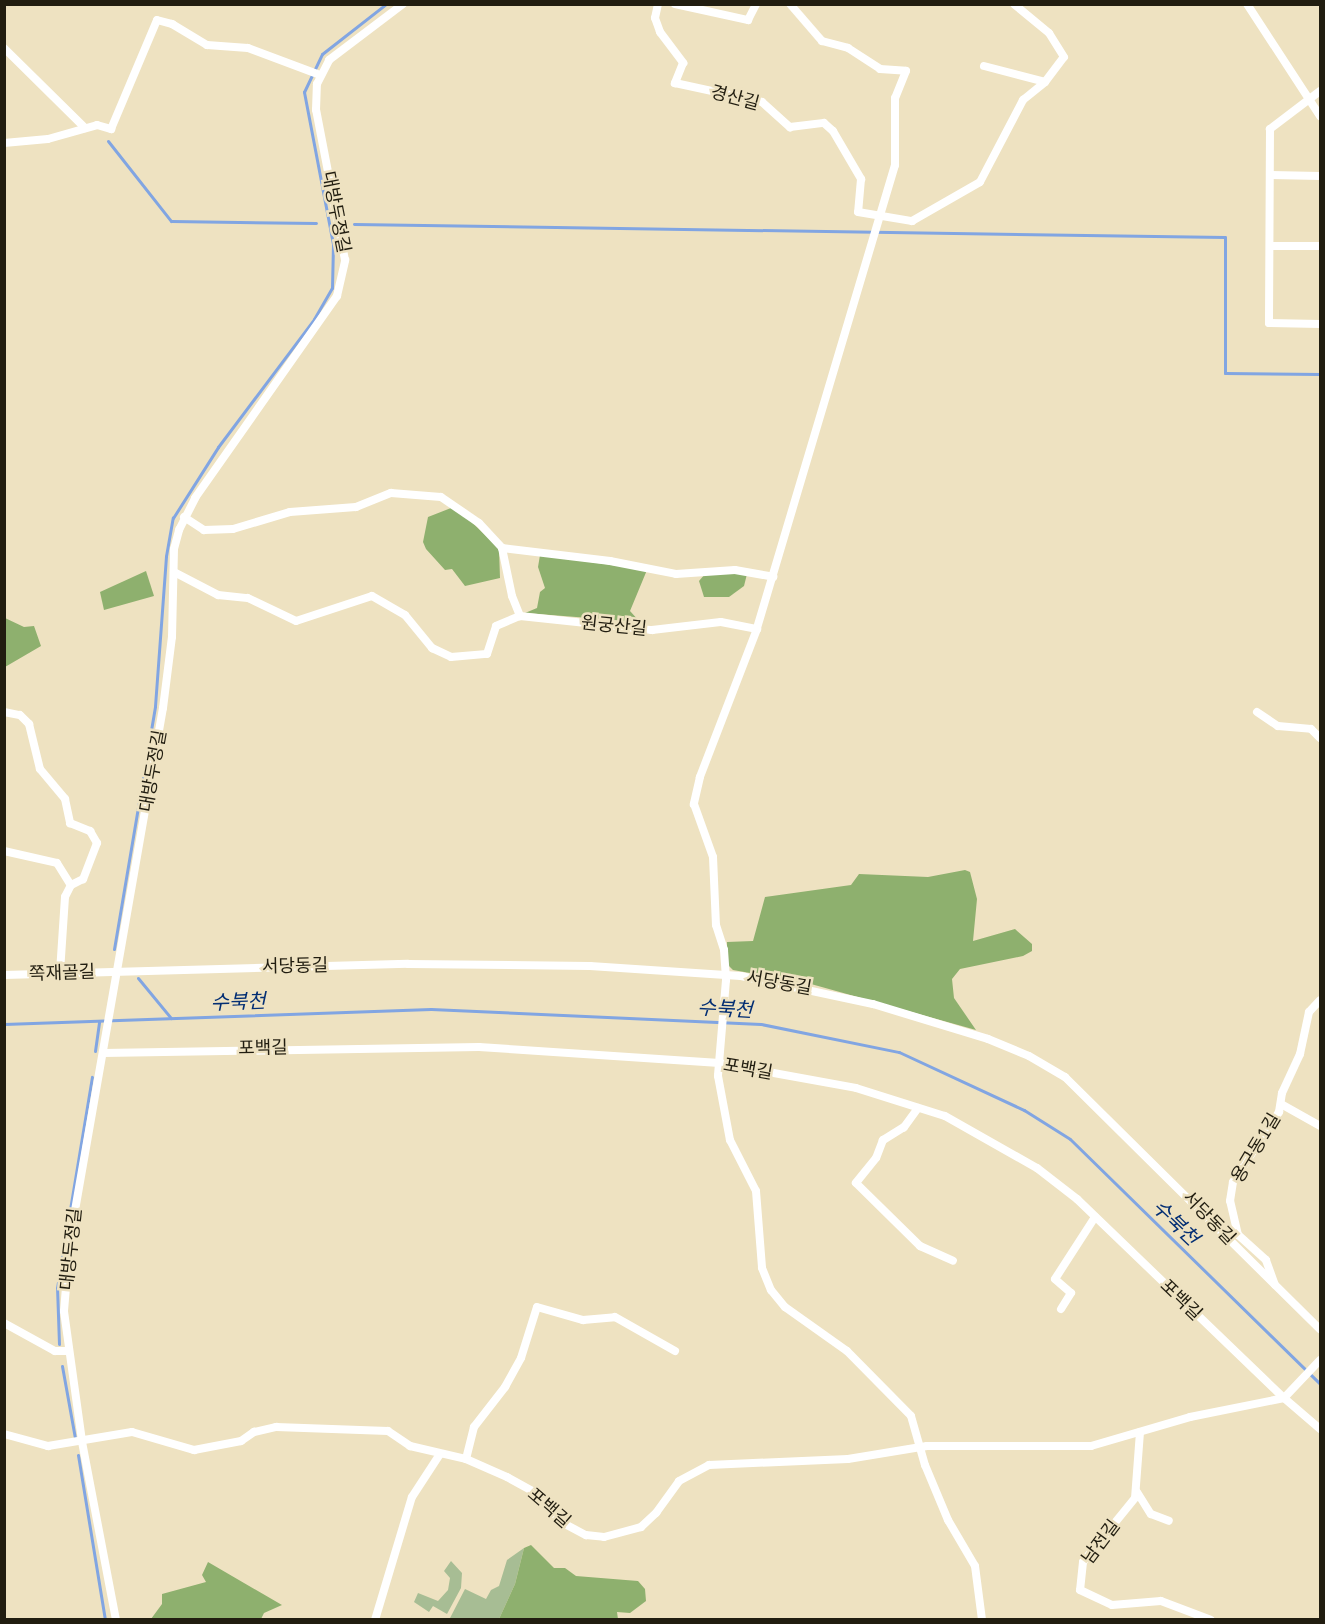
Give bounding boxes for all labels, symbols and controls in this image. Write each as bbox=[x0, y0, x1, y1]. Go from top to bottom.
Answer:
street label: 경산길 bbox=[708, 81, 762, 115]
street label: 대방두정길 bbox=[317, 169, 355, 255]
street label: 원궁산길 bbox=[580, 612, 648, 640]
street label: 대방두정길 bbox=[135, 728, 171, 814]
street label: 서당동길 bbox=[262, 955, 328, 977]
street label: 쪽재골길 bbox=[29, 961, 95, 985]
street label: 서당동길 bbox=[745, 967, 813, 999]
water label: 수북천 bbox=[210, 988, 266, 1014]
water label: 수북천 bbox=[697, 995, 753, 1021]
street label: 포백길 bbox=[238, 1037, 288, 1059]
street label: 포백길 bbox=[722, 1054, 774, 1084]
street label: 용구동1길 bbox=[1227, 1109, 1285, 1187]
street label: 서당동길 bbox=[1178, 1187, 1240, 1249]
water label: 수북천 bbox=[1148, 1194, 1204, 1250]
street label: 대방두정길 bbox=[56, 1207, 86, 1291]
street label: 포백길 bbox=[1156, 1275, 1206, 1325]
street label: 포백길 bbox=[523, 1484, 575, 1532]
street label: 남전길 bbox=[1077, 1516, 1125, 1568]

